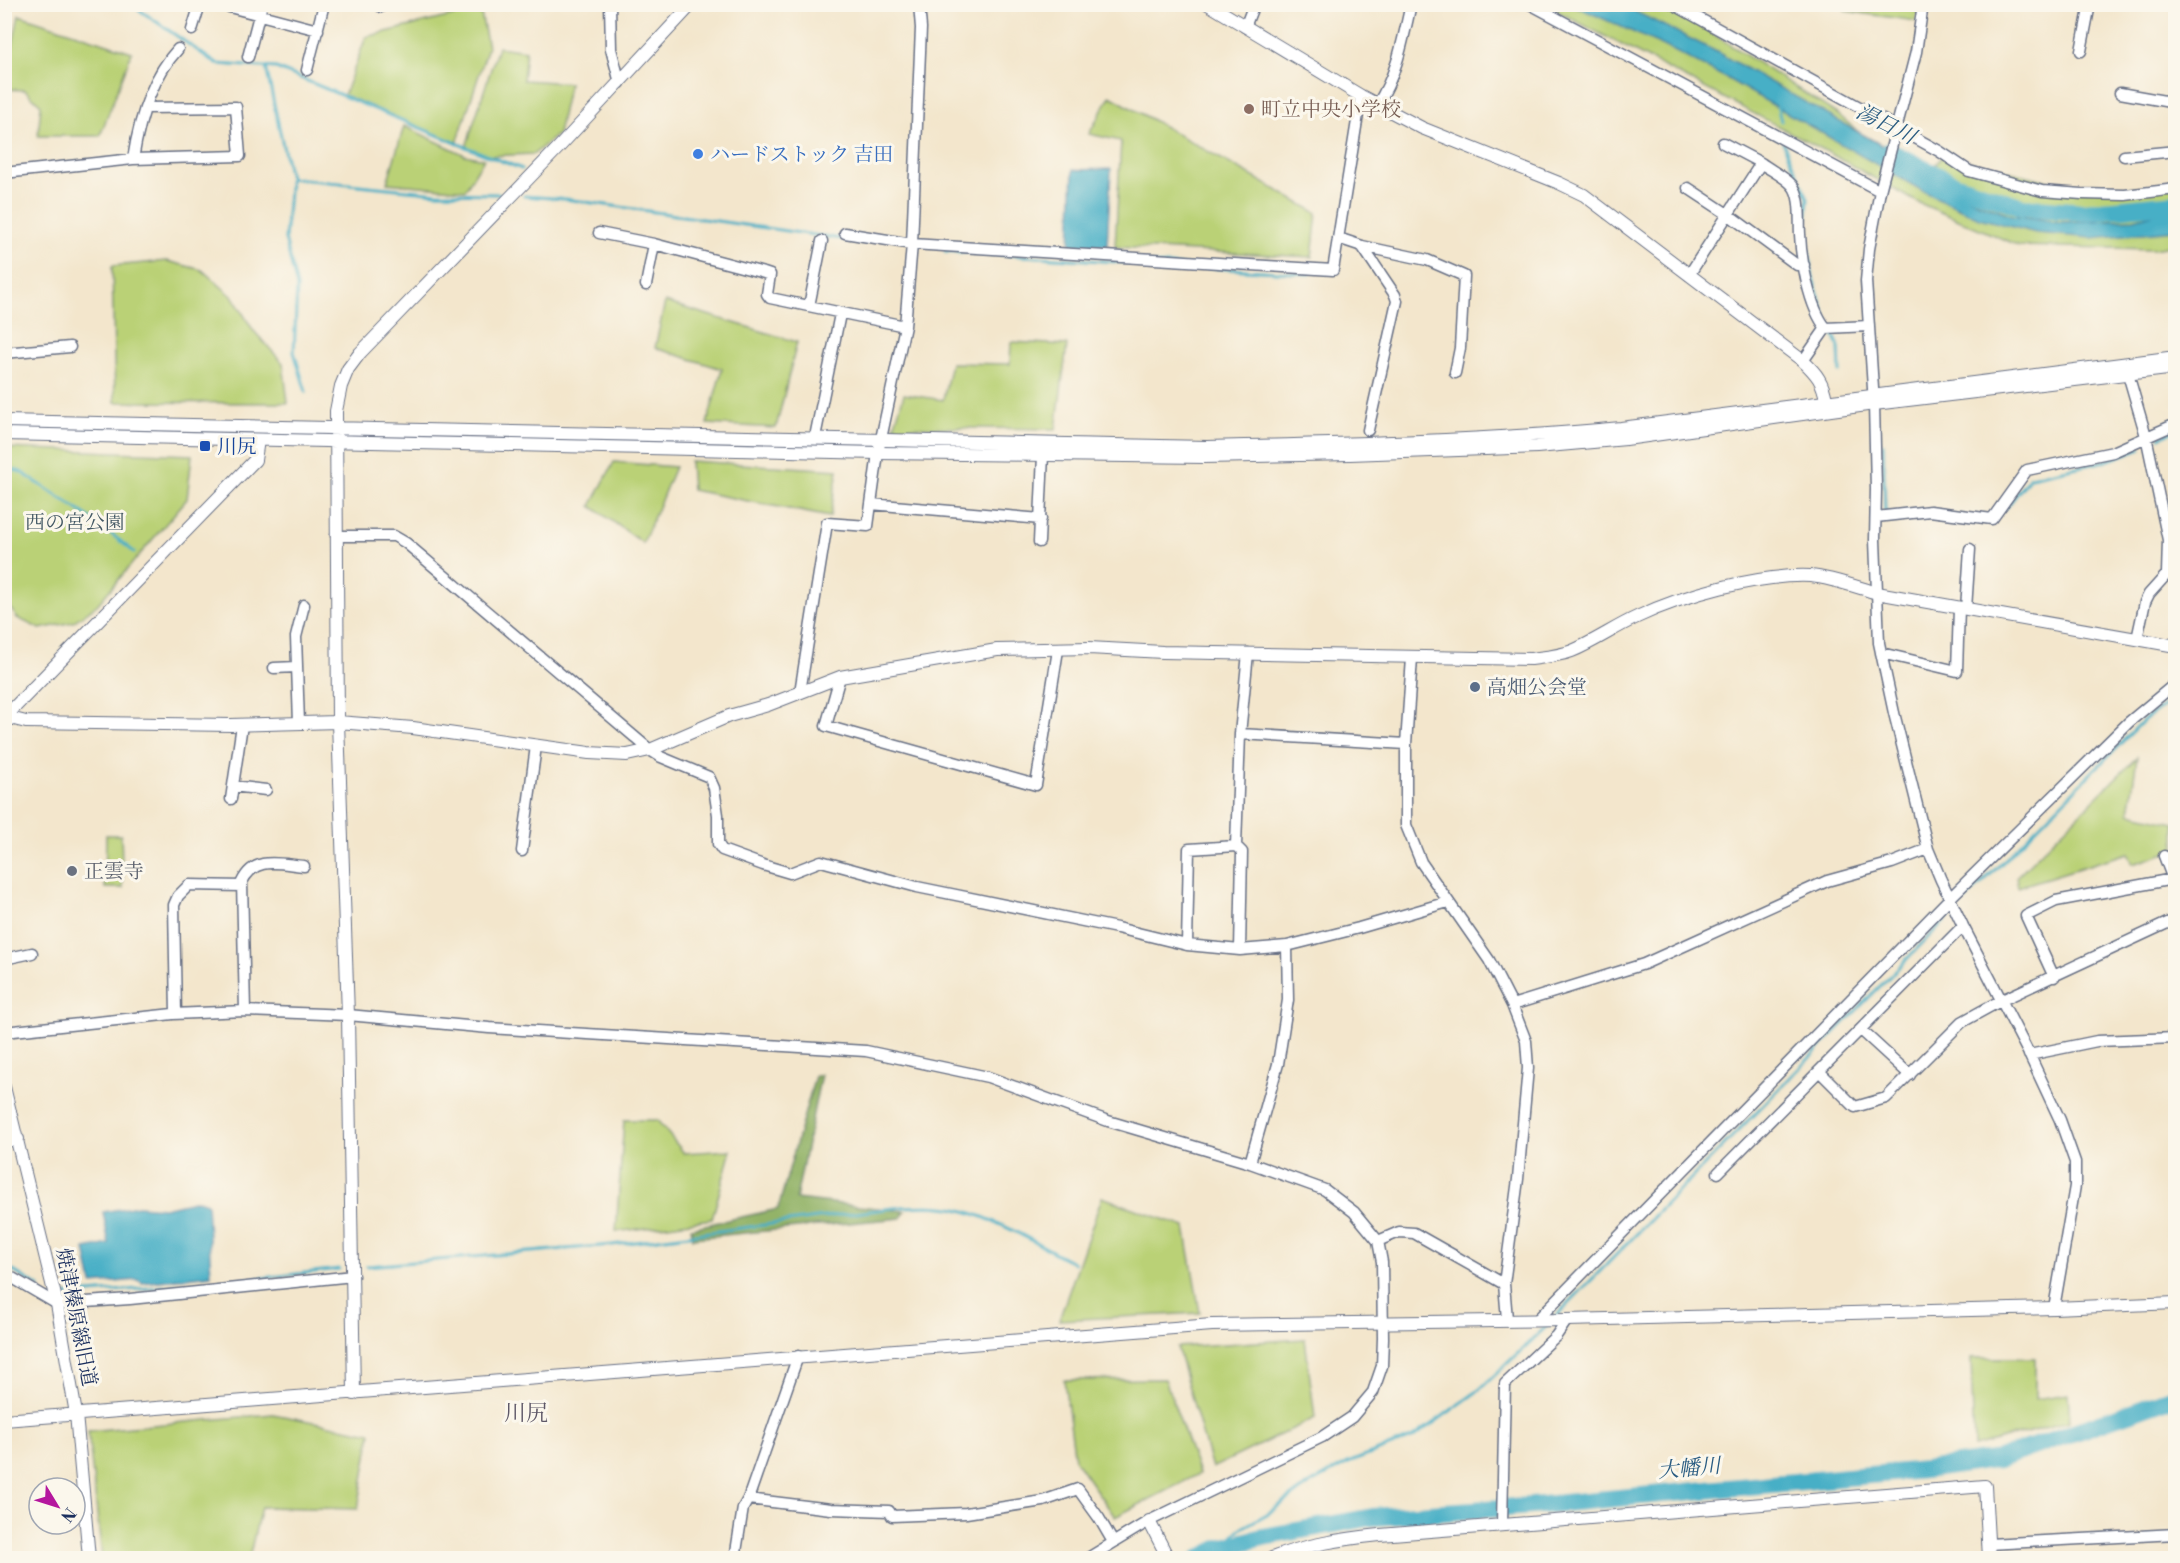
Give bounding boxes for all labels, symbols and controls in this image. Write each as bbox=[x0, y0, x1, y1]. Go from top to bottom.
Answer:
place label: 町立中央小学校 bbox=[1261, 98, 1401, 123]
water label: 湯日川 bbox=[1852, 99, 1921, 152]
marker: 町立中央小学校 bbox=[1242, 102, 1256, 116]
place label: ハードストック 吉田 bbox=[710, 143, 893, 168]
marker: ハードストック 吉田 bbox=[691, 147, 705, 161]
place label: 川尻 bbox=[217, 435, 257, 460]
marker: 川尻 bbox=[198, 439, 212, 453]
park label: 西の宮公園 bbox=[25, 511, 125, 536]
place label: 高畑公会堂 bbox=[1487, 676, 1587, 701]
marker: 高畑公会堂 bbox=[1468, 680, 1482, 694]
place label: 正雲寺 bbox=[84, 860, 144, 885]
marker: 正雲寺 bbox=[65, 864, 79, 878]
street label: 焼津榛原線旧道 bbox=[50, 1246, 101, 1388]
district label: 川尻 bbox=[504, 1400, 548, 1427]
water label: 大幡川 bbox=[1657, 1453, 1724, 1485]
north arrow bbox=[27, 1476, 87, 1536]
text: N bbox=[56, 1503, 80, 1526]

